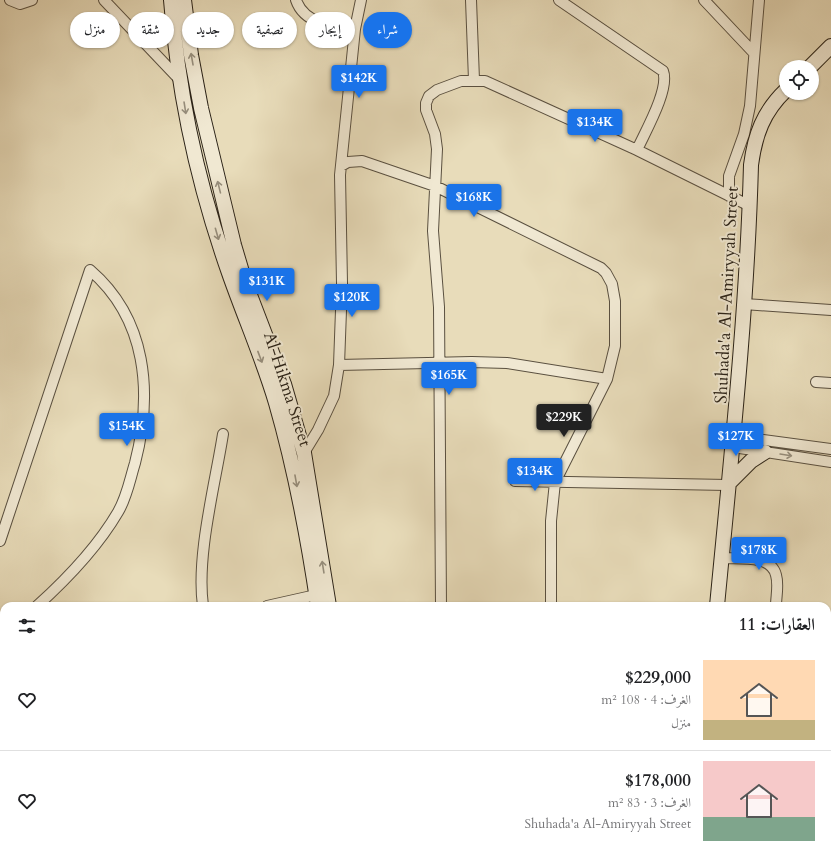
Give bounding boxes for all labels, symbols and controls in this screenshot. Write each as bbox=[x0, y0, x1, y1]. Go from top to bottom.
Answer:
chip: منزل bbox=[70, 12, 120, 48]
chip: شقة bbox=[128, 12, 174, 48]
chip: جديد bbox=[182, 12, 234, 48]
chip: تصفية bbox=[242, 12, 297, 48]
chip: إيجار bbox=[305, 12, 355, 48]
chip: شراء bbox=[363, 12, 412, 48]
one-way arrow bbox=[188, 53, 196, 66]
map controls bbox=[779, 60, 819, 100]
button: locate bbox=[779, 60, 819, 100]
pin: $142K bbox=[331, 65, 387, 99]
text: $142K bbox=[340, 69, 378, 87]
one-way arrow bbox=[181, 101, 189, 114]
pin: $134K bbox=[567, 109, 623, 143]
text: $134K bbox=[576, 113, 614, 131]
one-way arrow bbox=[215, 180, 222, 193]
pin: $168K bbox=[446, 184, 502, 218]
street label: Shuhada'a Al-Amiryyah Street bbox=[709, 185, 744, 404]
text: $168K bbox=[455, 188, 493, 206]
one-way arrow bbox=[214, 227, 221, 240]
pin: $131K bbox=[239, 268, 295, 302]
text: $131K bbox=[248, 272, 286, 290]
pin: $120K bbox=[324, 284, 380, 318]
text: $120K bbox=[333, 288, 371, 306]
street label: Al-Hikma Street bbox=[258, 329, 317, 450]
one-way arrow bbox=[256, 350, 264, 362]
pin: $165K bbox=[421, 362, 477, 396]
text: $165K bbox=[430, 366, 468, 384]
pin: $229K bbox=[536, 404, 592, 438]
text: $229K bbox=[545, 408, 583, 426]
pin: $154K bbox=[99, 413, 155, 447]
text: $154K bbox=[108, 417, 146, 435]
pin: $127K bbox=[708, 423, 764, 457]
text: $127K bbox=[717, 427, 755, 445]
one-way arrow bbox=[779, 451, 792, 459]
pin: $134K bbox=[507, 458, 563, 492]
text: $134K bbox=[516, 462, 554, 480]
one-way arrow bbox=[292, 475, 300, 488]
pin: $178K bbox=[731, 537, 787, 571]
text: $178K bbox=[740, 541, 778, 559]
one-way arrow bbox=[319, 561, 327, 574]
text: العقارات: 11 bbox=[739, 613, 815, 636]
icon: filters bbox=[16, 615, 38, 637]
text: $229,000 bbox=[625, 666, 691, 689]
icon: home bbox=[735, 676, 783, 724]
icon: heart bbox=[16, 689, 38, 711]
text: الغرف: 4 · 108 m² bbox=[601, 691, 691, 709]
text: منزل bbox=[671, 714, 691, 732]
text: $178,000 bbox=[625, 769, 691, 792]
icon: home bbox=[735, 777, 783, 825]
icon: heart bbox=[16, 790, 38, 812]
text: الغرف: 3 · 83 m² bbox=[608, 794, 691, 812]
text: Shuhada'a Al-Amiryyah Street bbox=[525, 815, 691, 833]

